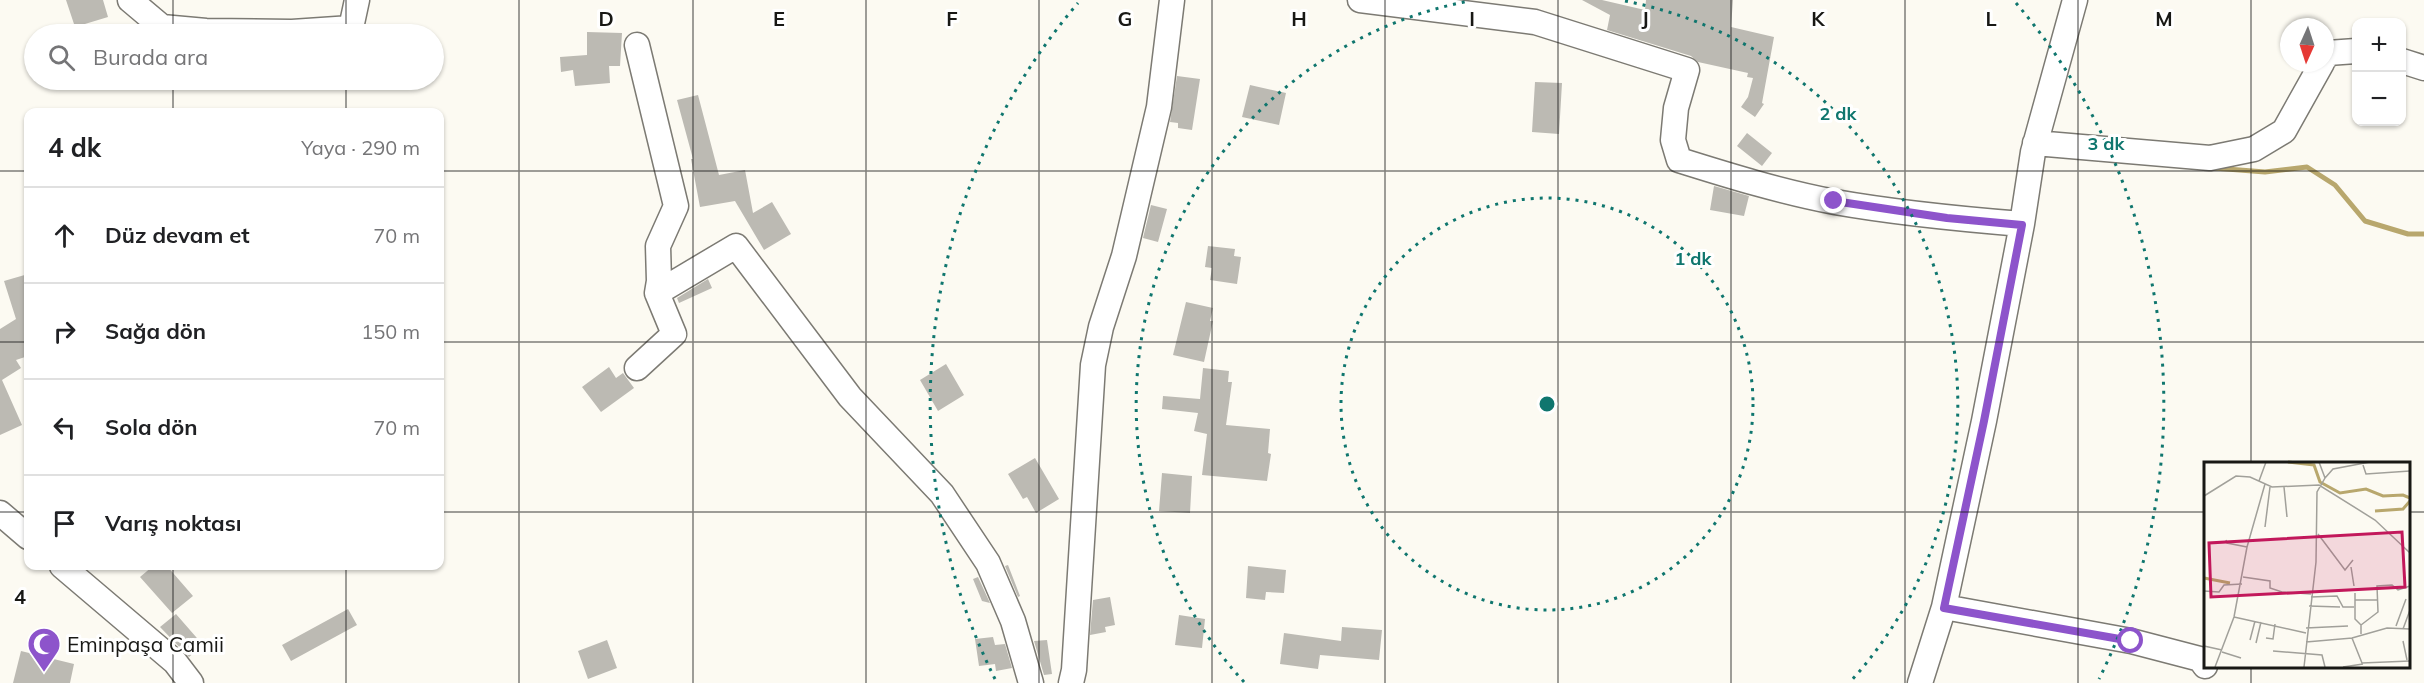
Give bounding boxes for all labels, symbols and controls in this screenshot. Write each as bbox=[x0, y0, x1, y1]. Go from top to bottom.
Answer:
text: D bbox=[598, 6, 614, 31]
text: E bbox=[773, 6, 785, 31]
text: F bbox=[946, 6, 958, 31]
text: G bbox=[1118, 6, 1132, 31]
text: H bbox=[1291, 6, 1307, 31]
text: I bbox=[1469, 6, 1475, 31]
text: J bbox=[1641, 6, 1649, 31]
text: K bbox=[1811, 6, 1825, 31]
text: L bbox=[1985, 6, 1997, 31]
text: M bbox=[2155, 6, 2173, 31]
north arrow bbox=[2280, 18, 2334, 72]
map controls bbox=[2352, 18, 2406, 126]
button: + bbox=[2352, 18, 2406, 72]
search box bbox=[24, 24, 444, 90]
icon: search bbox=[45, 41, 78, 74]
text: Burada ara bbox=[93, 43, 208, 71]
button: − bbox=[2352, 72, 2406, 126]
text: 2 dk bbox=[1820, 102, 1857, 125]
text: 4 dk bbox=[48, 131, 101, 164]
text: 3 dk bbox=[2088, 132, 2125, 155]
text: Yaya · 290 m bbox=[301, 135, 420, 160]
route end bbox=[1820, 187, 1846, 213]
icon: ahead bbox=[48, 219, 81, 252]
text: Düz devam et bbox=[105, 221, 250, 249]
text: 70 m bbox=[373, 223, 420, 248]
text: 1 dk bbox=[1675, 247, 1712, 270]
icon: right bbox=[48, 315, 81, 348]
text: Sağa dön bbox=[105, 317, 206, 345]
text: 150 m bbox=[361, 319, 420, 344]
centre of rings bbox=[1537, 394, 1557, 414]
icon: left bbox=[48, 411, 81, 444]
text: Sola dön bbox=[105, 413, 198, 441]
text: 70 m bbox=[373, 415, 420, 440]
inset map bbox=[2204, 462, 2409, 668]
icon: arrive bbox=[48, 507, 81, 540]
text: Varış noktası bbox=[105, 509, 241, 537]
text: 4 bbox=[14, 584, 26, 609]
mosque icon: Eminpaşa Camii bbox=[26, 626, 62, 673]
route start bbox=[2117, 627, 2143, 653]
place label: Eminpaşa Camii bbox=[67, 631, 224, 657]

